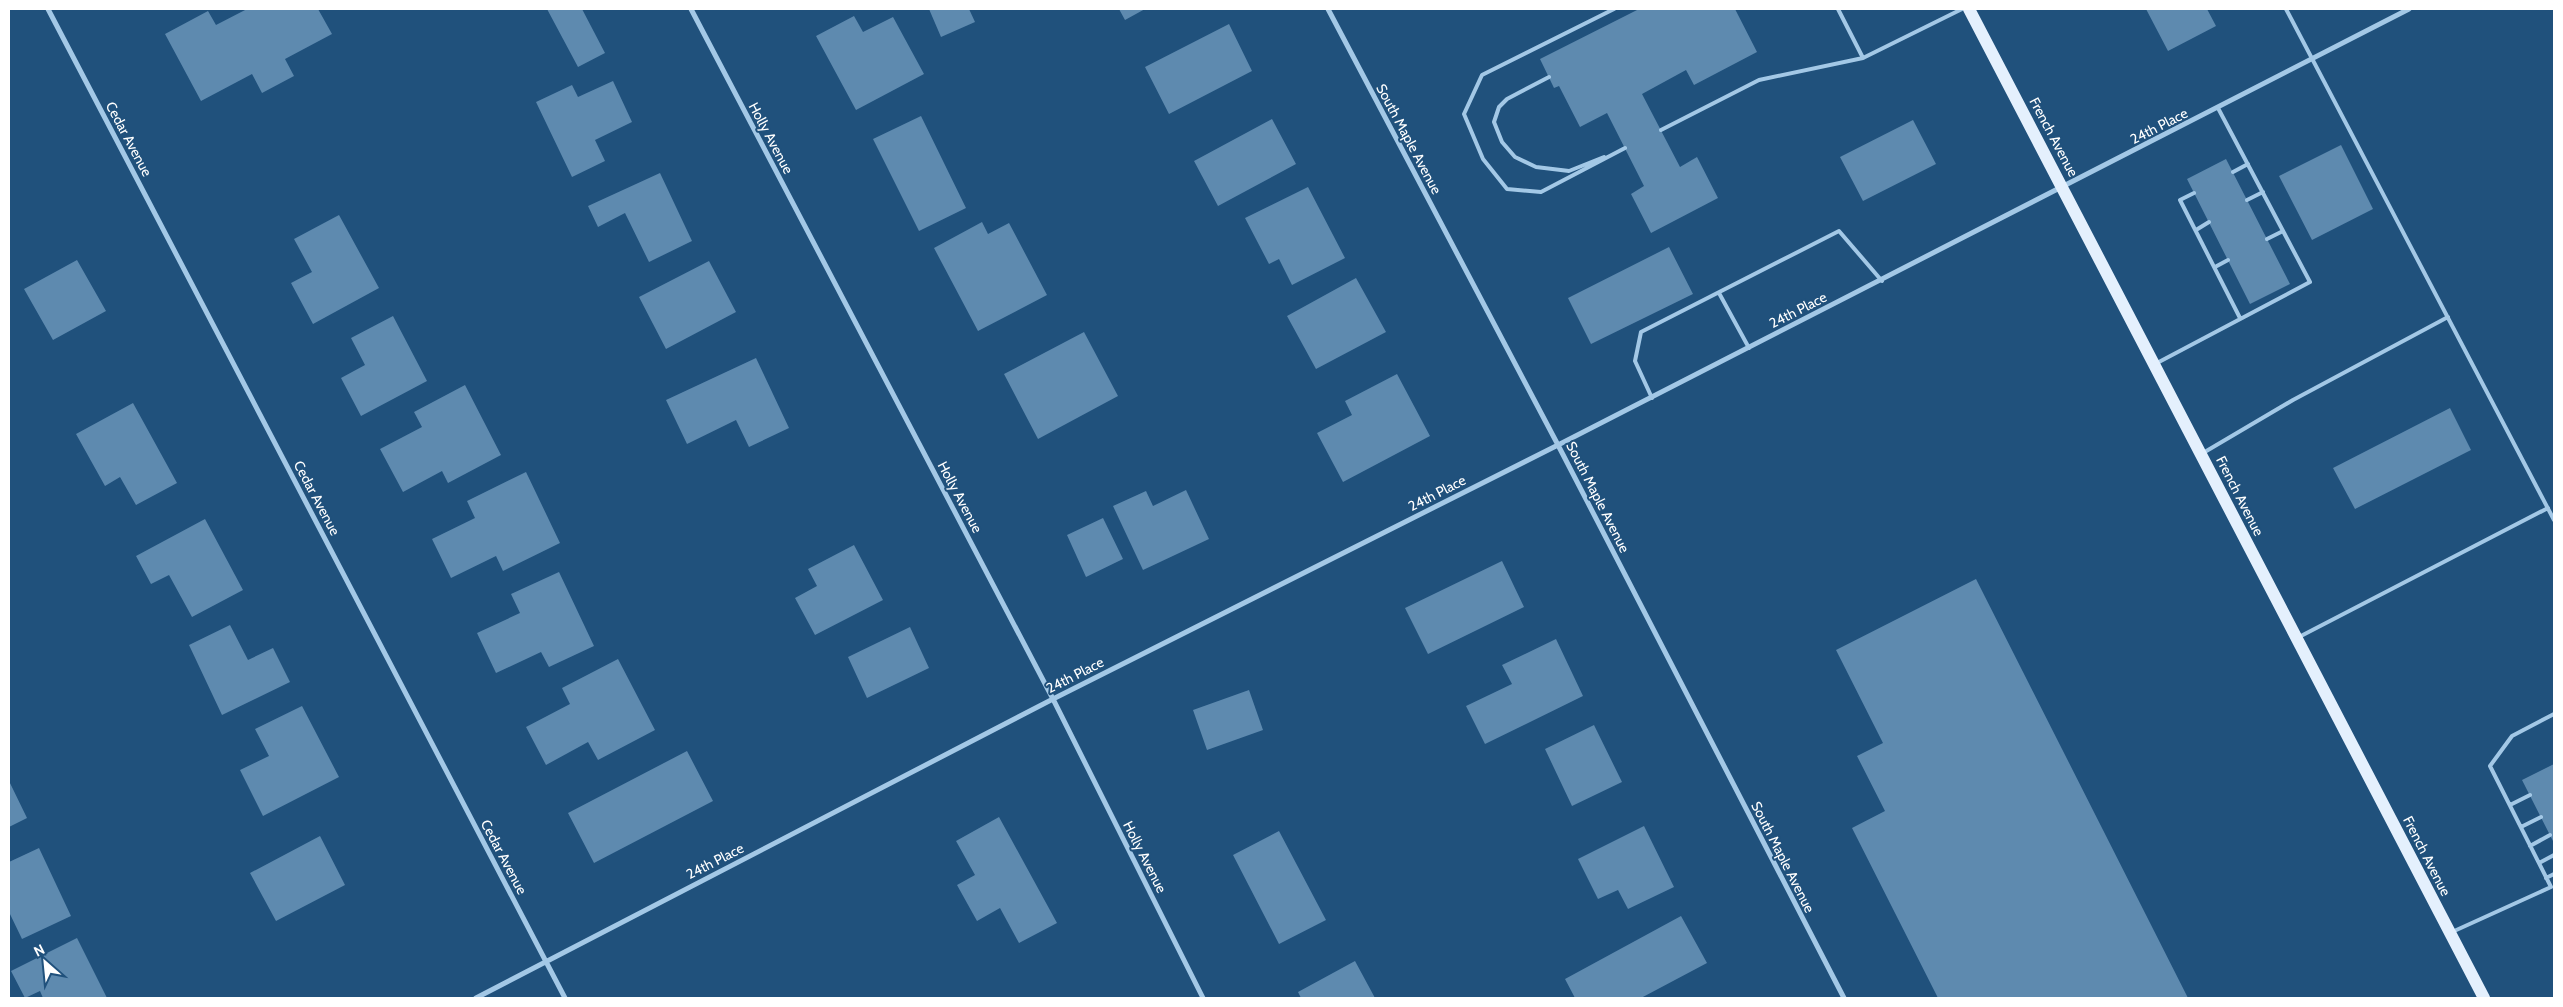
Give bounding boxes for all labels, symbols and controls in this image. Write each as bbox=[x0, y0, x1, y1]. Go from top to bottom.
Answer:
street label: South Maple Avenue bbox=[1372, 81, 1446, 197]
street label: French Avenue bbox=[2026, 94, 2082, 180]
street label: Cedar Avenue bbox=[102, 99, 156, 179]
street label: Holly Avenue bbox=[745, 99, 797, 177]
street label: 24th Place bbox=[2127, 104, 2191, 148]
street label: 24th Place bbox=[1766, 288, 1830, 332]
street label: South Maple Avenue bbox=[1562, 438, 1634, 556]
street label: French Avenue bbox=[2212, 453, 2268, 539]
street label: Cedar Avenue bbox=[290, 458, 344, 538]
street label: Holly Avenue bbox=[934, 458, 986, 536]
street label: 24th Place bbox=[1405, 471, 1469, 515]
street label: 24th Place bbox=[1043, 653, 1107, 697]
street label: South Maple Avenue bbox=[1747, 798, 1819, 916]
street label: French Avenue bbox=[2399, 813, 2455, 899]
street label: Cedar Avenue bbox=[477, 817, 531, 897]
street label: Holly Avenue bbox=[1119, 818, 1171, 896]
street label: 24th Place bbox=[683, 839, 747, 883]
north arrow bbox=[20, 937, 70, 987]
text: N bbox=[31, 940, 48, 961]

